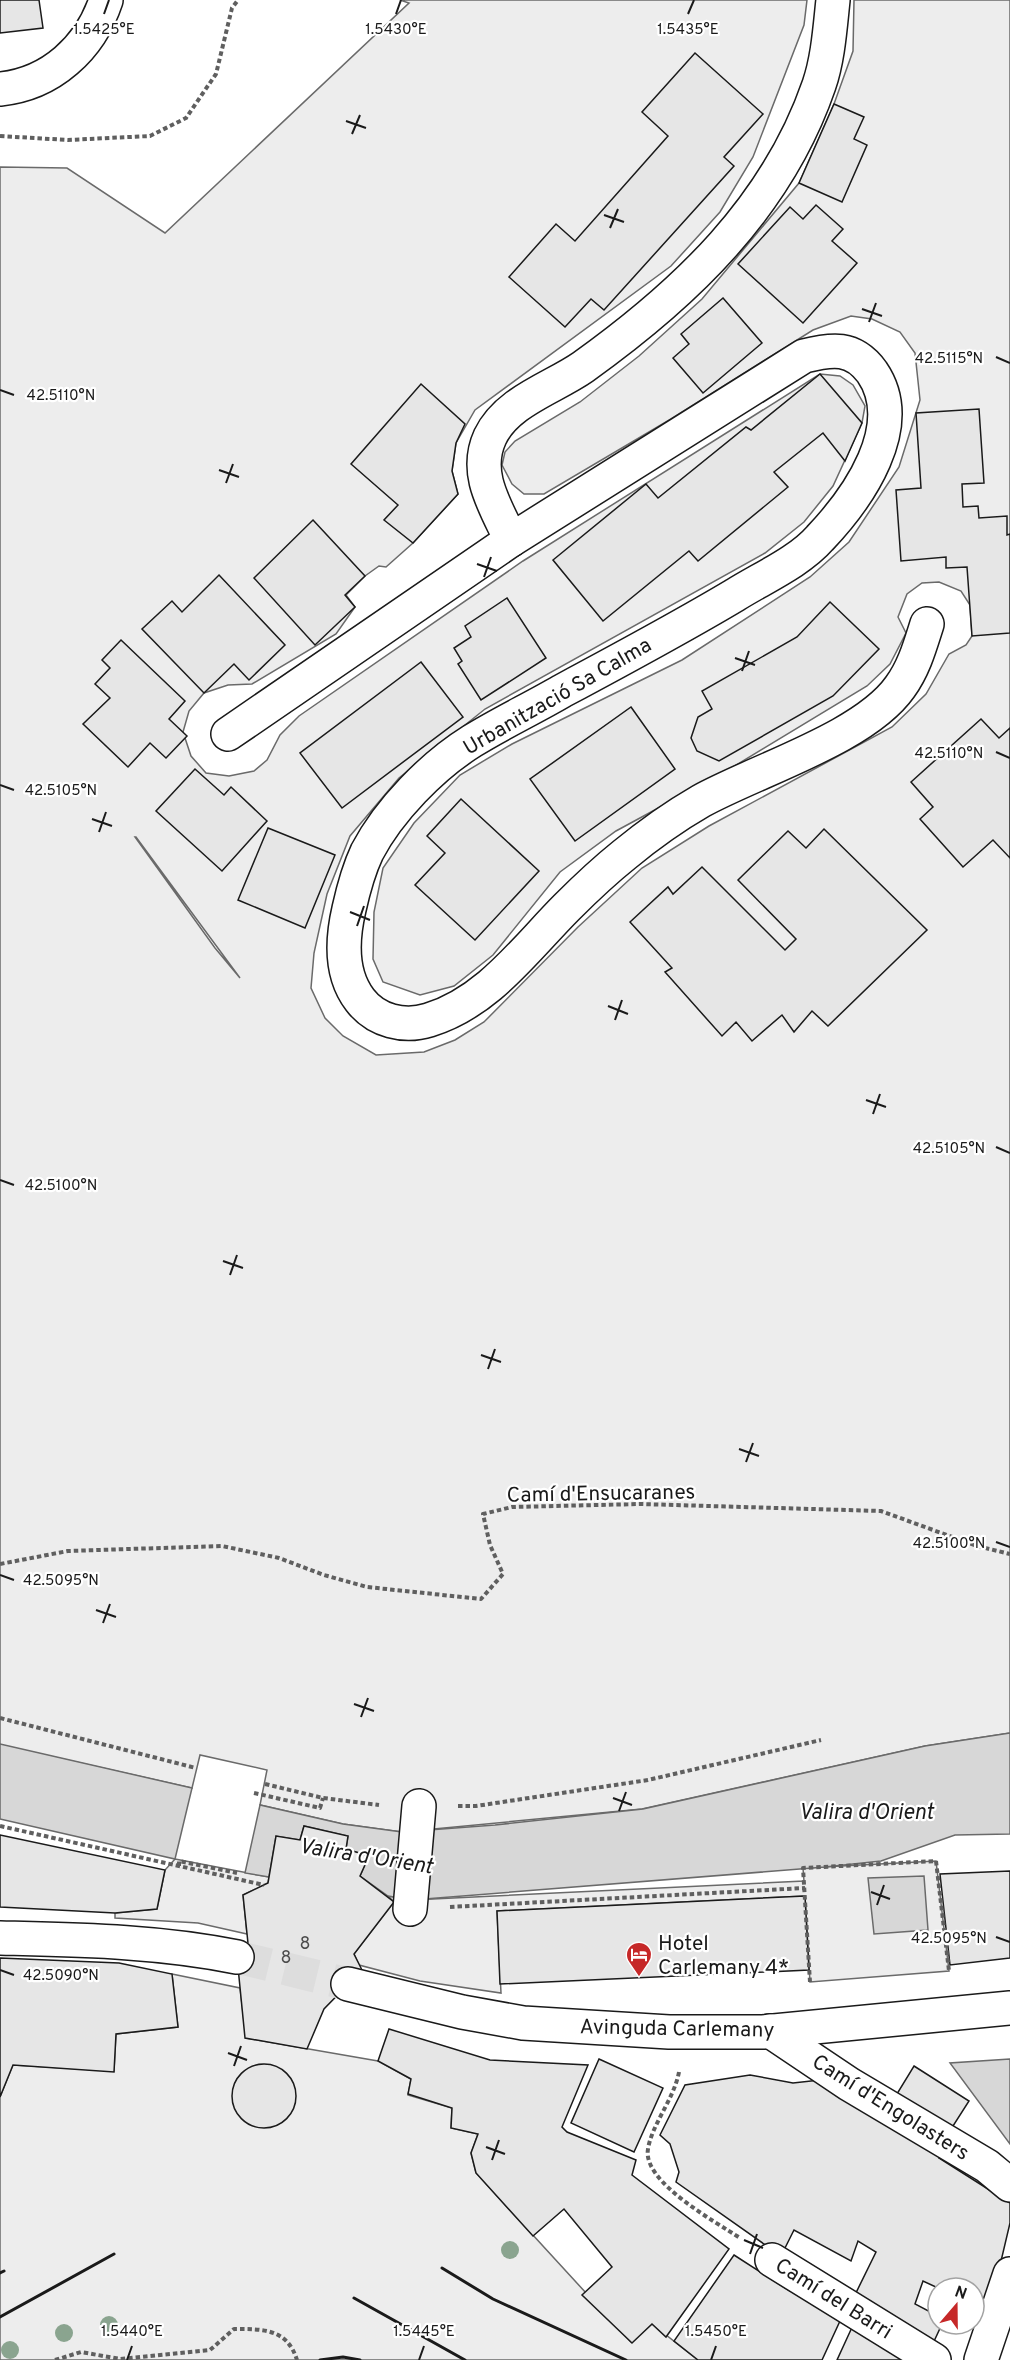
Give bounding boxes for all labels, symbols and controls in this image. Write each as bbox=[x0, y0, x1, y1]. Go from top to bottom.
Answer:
text: 1.5425°E bbox=[73, 21, 135, 40]
text: 1.5430°E bbox=[365, 21, 427, 40]
text: 1.5435°E bbox=[657, 21, 719, 40]
text: 42.5115°N bbox=[915, 350, 983, 369]
text: 42.5110°N bbox=[27, 387, 95, 406]
street label: Urbanització Sa Calma bbox=[459, 632, 657, 762]
text: 42.5110°N bbox=[915, 745, 983, 764]
text: 42.5105°N bbox=[25, 782, 97, 801]
text: 42.5105°N bbox=[913, 1140, 985, 1159]
text: 42.5100°N bbox=[25, 1177, 97, 1196]
street label: Camí d'Ensucaranes bbox=[506, 1479, 696, 1510]
text: 42.5100°N bbox=[913, 1535, 985, 1554]
text: 42.5095°N bbox=[23, 1572, 99, 1591]
water label: Valira d'Orient bbox=[798, 1800, 935, 1827]
water label: Valira d'Orient bbox=[297, 1834, 436, 1882]
text: 42.5095°N bbox=[911, 1930, 987, 1949]
place label: Hotel Carlemany 4* bbox=[658, 1931, 789, 1982]
house number: 8 bbox=[300, 1933, 311, 1956]
hotel icon: Hotel Carlemany 4* bbox=[624, 1940, 654, 1978]
house number: 8 bbox=[281, 1947, 292, 1970]
text: 42.5090°N bbox=[23, 1967, 99, 1986]
street label: Avinguda Carlemany bbox=[579, 2014, 775, 2045]
street label: Camí d'Engolasters bbox=[806, 2049, 974, 2168]
street label: Camí del Barri bbox=[770, 2253, 897, 2346]
north arrow bbox=[926, 2276, 986, 2336]
text: N bbox=[952, 2282, 969, 2305]
text: 1.5440°E bbox=[101, 2323, 163, 2342]
text: 1.5445°E bbox=[393, 2323, 455, 2342]
text: 1.5450°E bbox=[685, 2323, 747, 2342]

